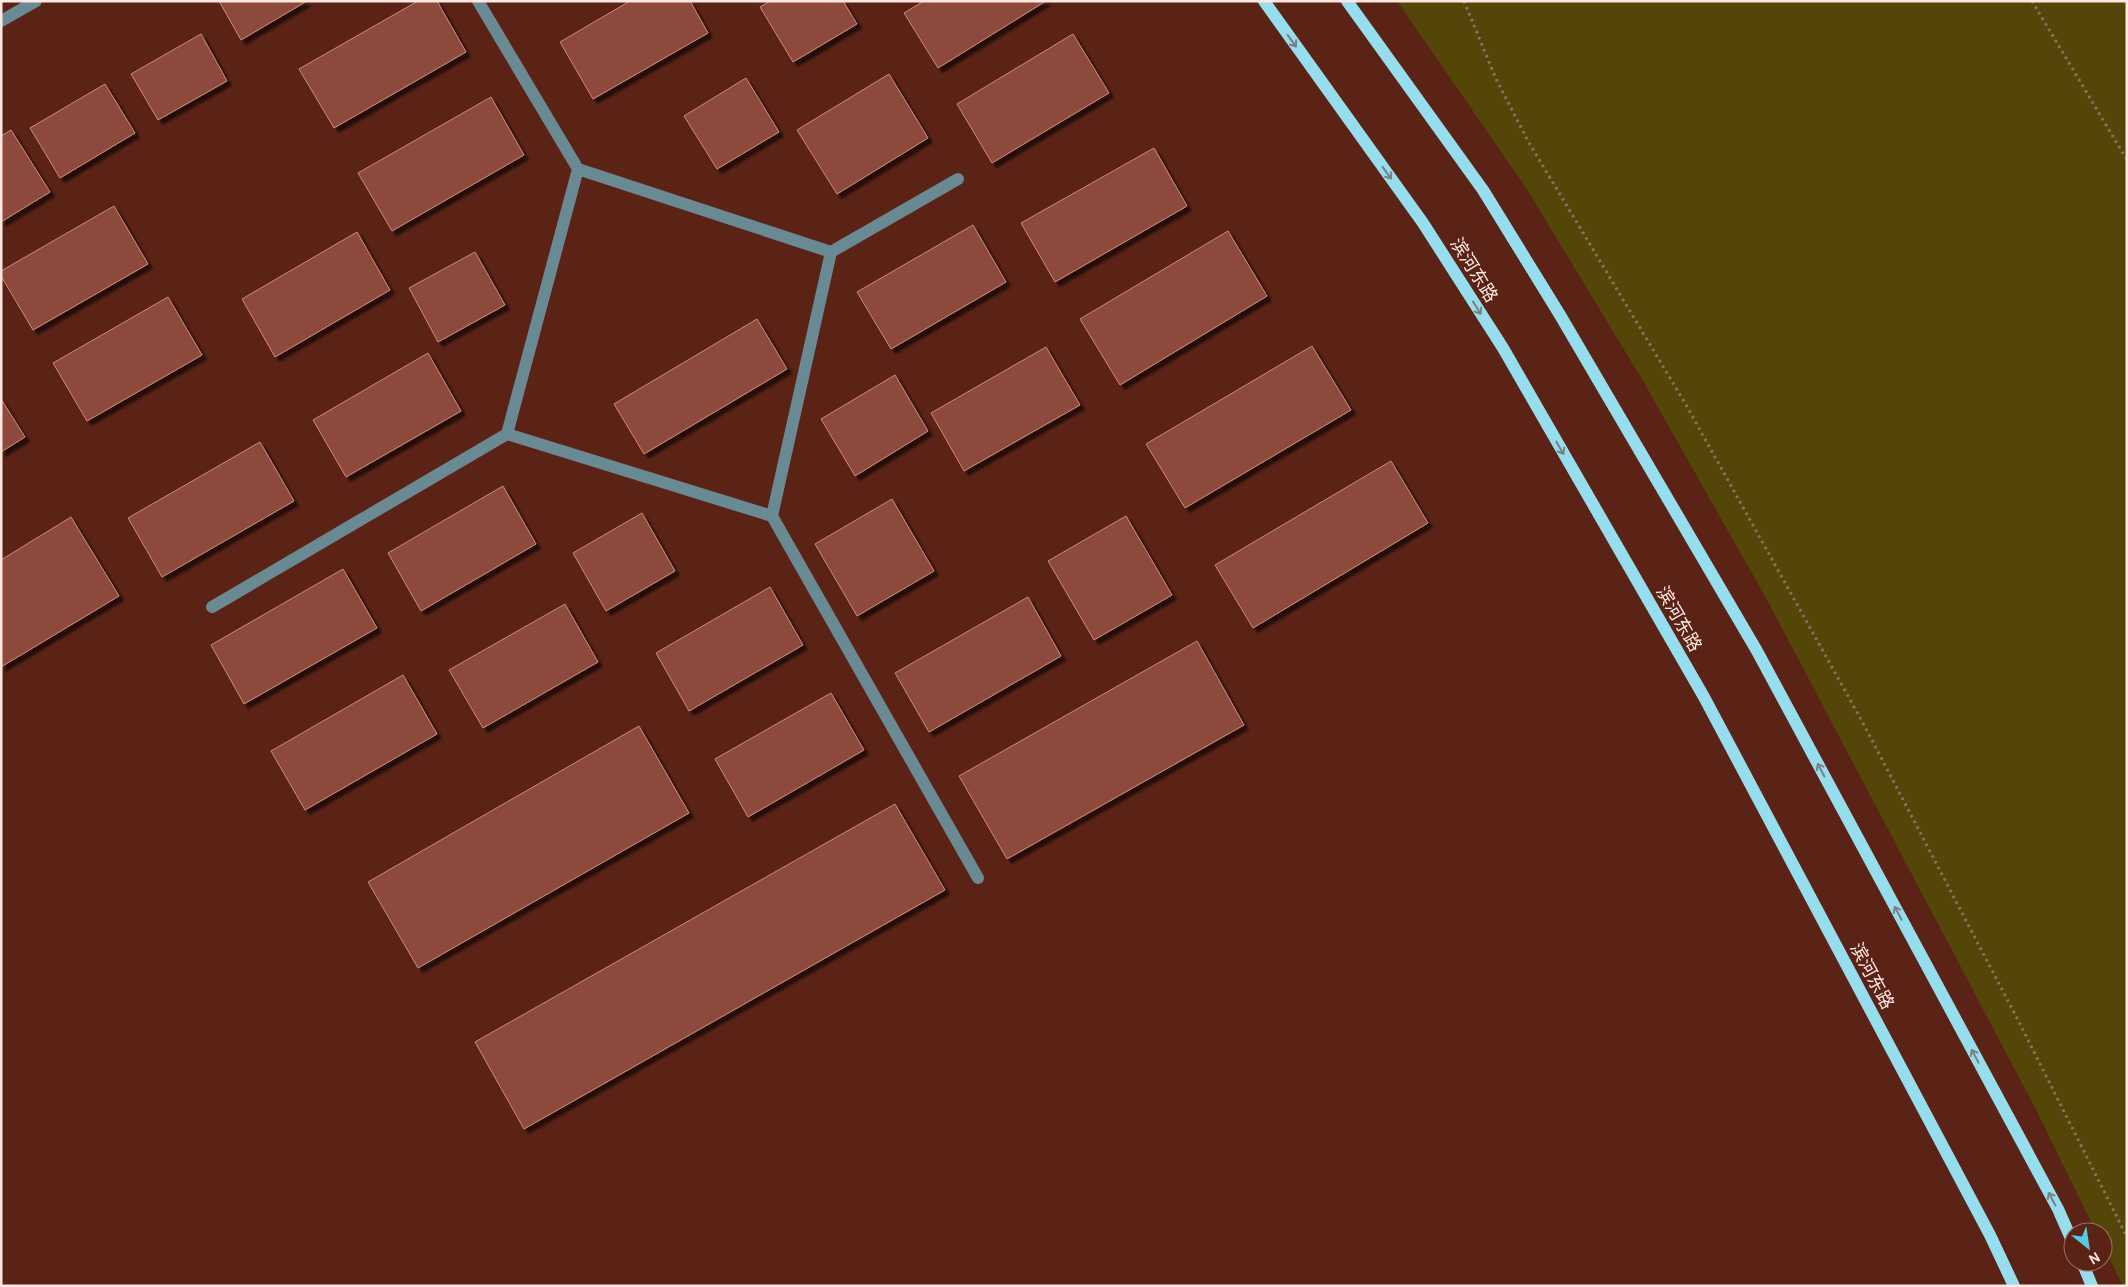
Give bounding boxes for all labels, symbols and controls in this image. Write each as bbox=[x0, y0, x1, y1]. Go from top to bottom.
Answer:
one-way arrow bbox=[1287, 34, 1297, 48]
one-way arrow bbox=[1382, 166, 1392, 180]
street label: 滨河东路 bbox=[1446, 234, 1502, 306]
one-way arrow bbox=[1472, 301, 1482, 315]
one-way arrow bbox=[1555, 440, 1565, 455]
street label: 滨河东路 bbox=[1651, 582, 1707, 656]
one-way arrow bbox=[1816, 762, 1826, 777]
one-way arrow bbox=[1893, 905, 1903, 920]
street label: 滨河东路 bbox=[1845, 939, 1899, 1013]
one-way arrow bbox=[1970, 1049, 1979, 1064]
one-way arrow bbox=[2047, 1192, 2056, 1207]
north arrow bbox=[2063, 1222, 2113, 1272]
text: N bbox=[2086, 1248, 2103, 1269]

